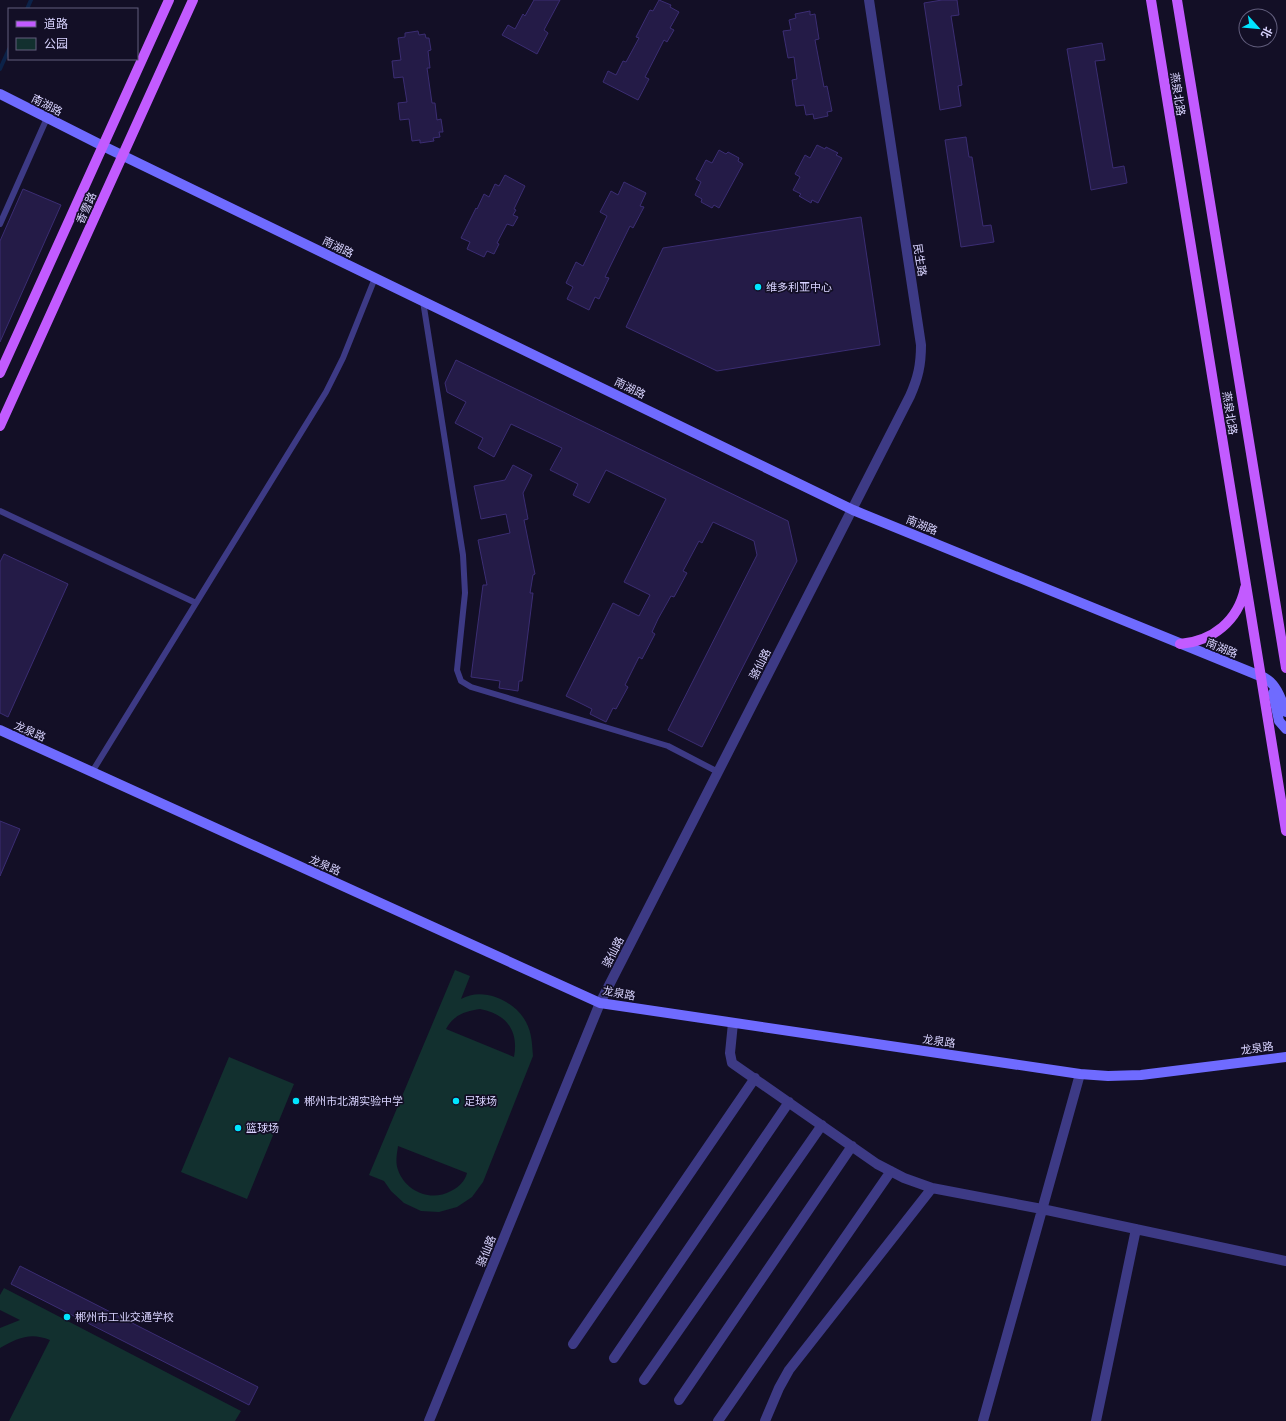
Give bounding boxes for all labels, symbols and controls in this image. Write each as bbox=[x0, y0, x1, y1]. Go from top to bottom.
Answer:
legend bbox=[8, 8, 138, 60]
north arrow bbox=[1238, 8, 1278, 48]
text: 道路 bbox=[44, 16, 68, 31]
text: 北 bbox=[1258, 24, 1276, 41]
text: 公园 bbox=[44, 36, 68, 51]
street label: 燕泉北路 bbox=[1168, 71, 1188, 117]
street label: 南湖路 bbox=[29, 91, 65, 119]
street label: 香雪路 bbox=[73, 190, 99, 226]
street label: 南湖路 bbox=[320, 233, 356, 261]
street label: 民生路 bbox=[911, 243, 929, 277]
place label: 维多利亚中心 bbox=[766, 280, 832, 294]
marker: 维多利亚中心 bbox=[753, 282, 763, 292]
street label: 南湖路 bbox=[612, 374, 648, 402]
street label: 燕泉北路 bbox=[1220, 390, 1240, 436]
street label: 南湖路 bbox=[904, 512, 940, 538]
street label: 南湖路 bbox=[1204, 635, 1240, 661]
street label: 骆仙路 bbox=[746, 646, 774, 682]
street label: 龙泉路 bbox=[12, 718, 48, 744]
street label: 龙泉路 bbox=[307, 852, 343, 878]
street label: 骆仙路 bbox=[599, 934, 627, 970]
street label: 龙泉路 bbox=[602, 983, 636, 1003]
street label: 龙泉路 bbox=[922, 1032, 956, 1050]
street label: 龙泉路 bbox=[1240, 1039, 1274, 1057]
place label: 郴州市北湖实验中学 bbox=[304, 1094, 403, 1108]
place label: 足球场 bbox=[464, 1094, 497, 1108]
marker: 郴州市北湖实验中学 bbox=[291, 1096, 301, 1106]
marker: 足球场 bbox=[451, 1096, 461, 1106]
place label: 篮球场 bbox=[246, 1121, 279, 1135]
marker: 篮球场 bbox=[233, 1123, 243, 1133]
street label: 骆仙路 bbox=[473, 1233, 499, 1269]
place label: 郴州市工业交通学校 bbox=[75, 1310, 174, 1324]
marker: 郴州市工业交通学校 bbox=[62, 1312, 72, 1322]

